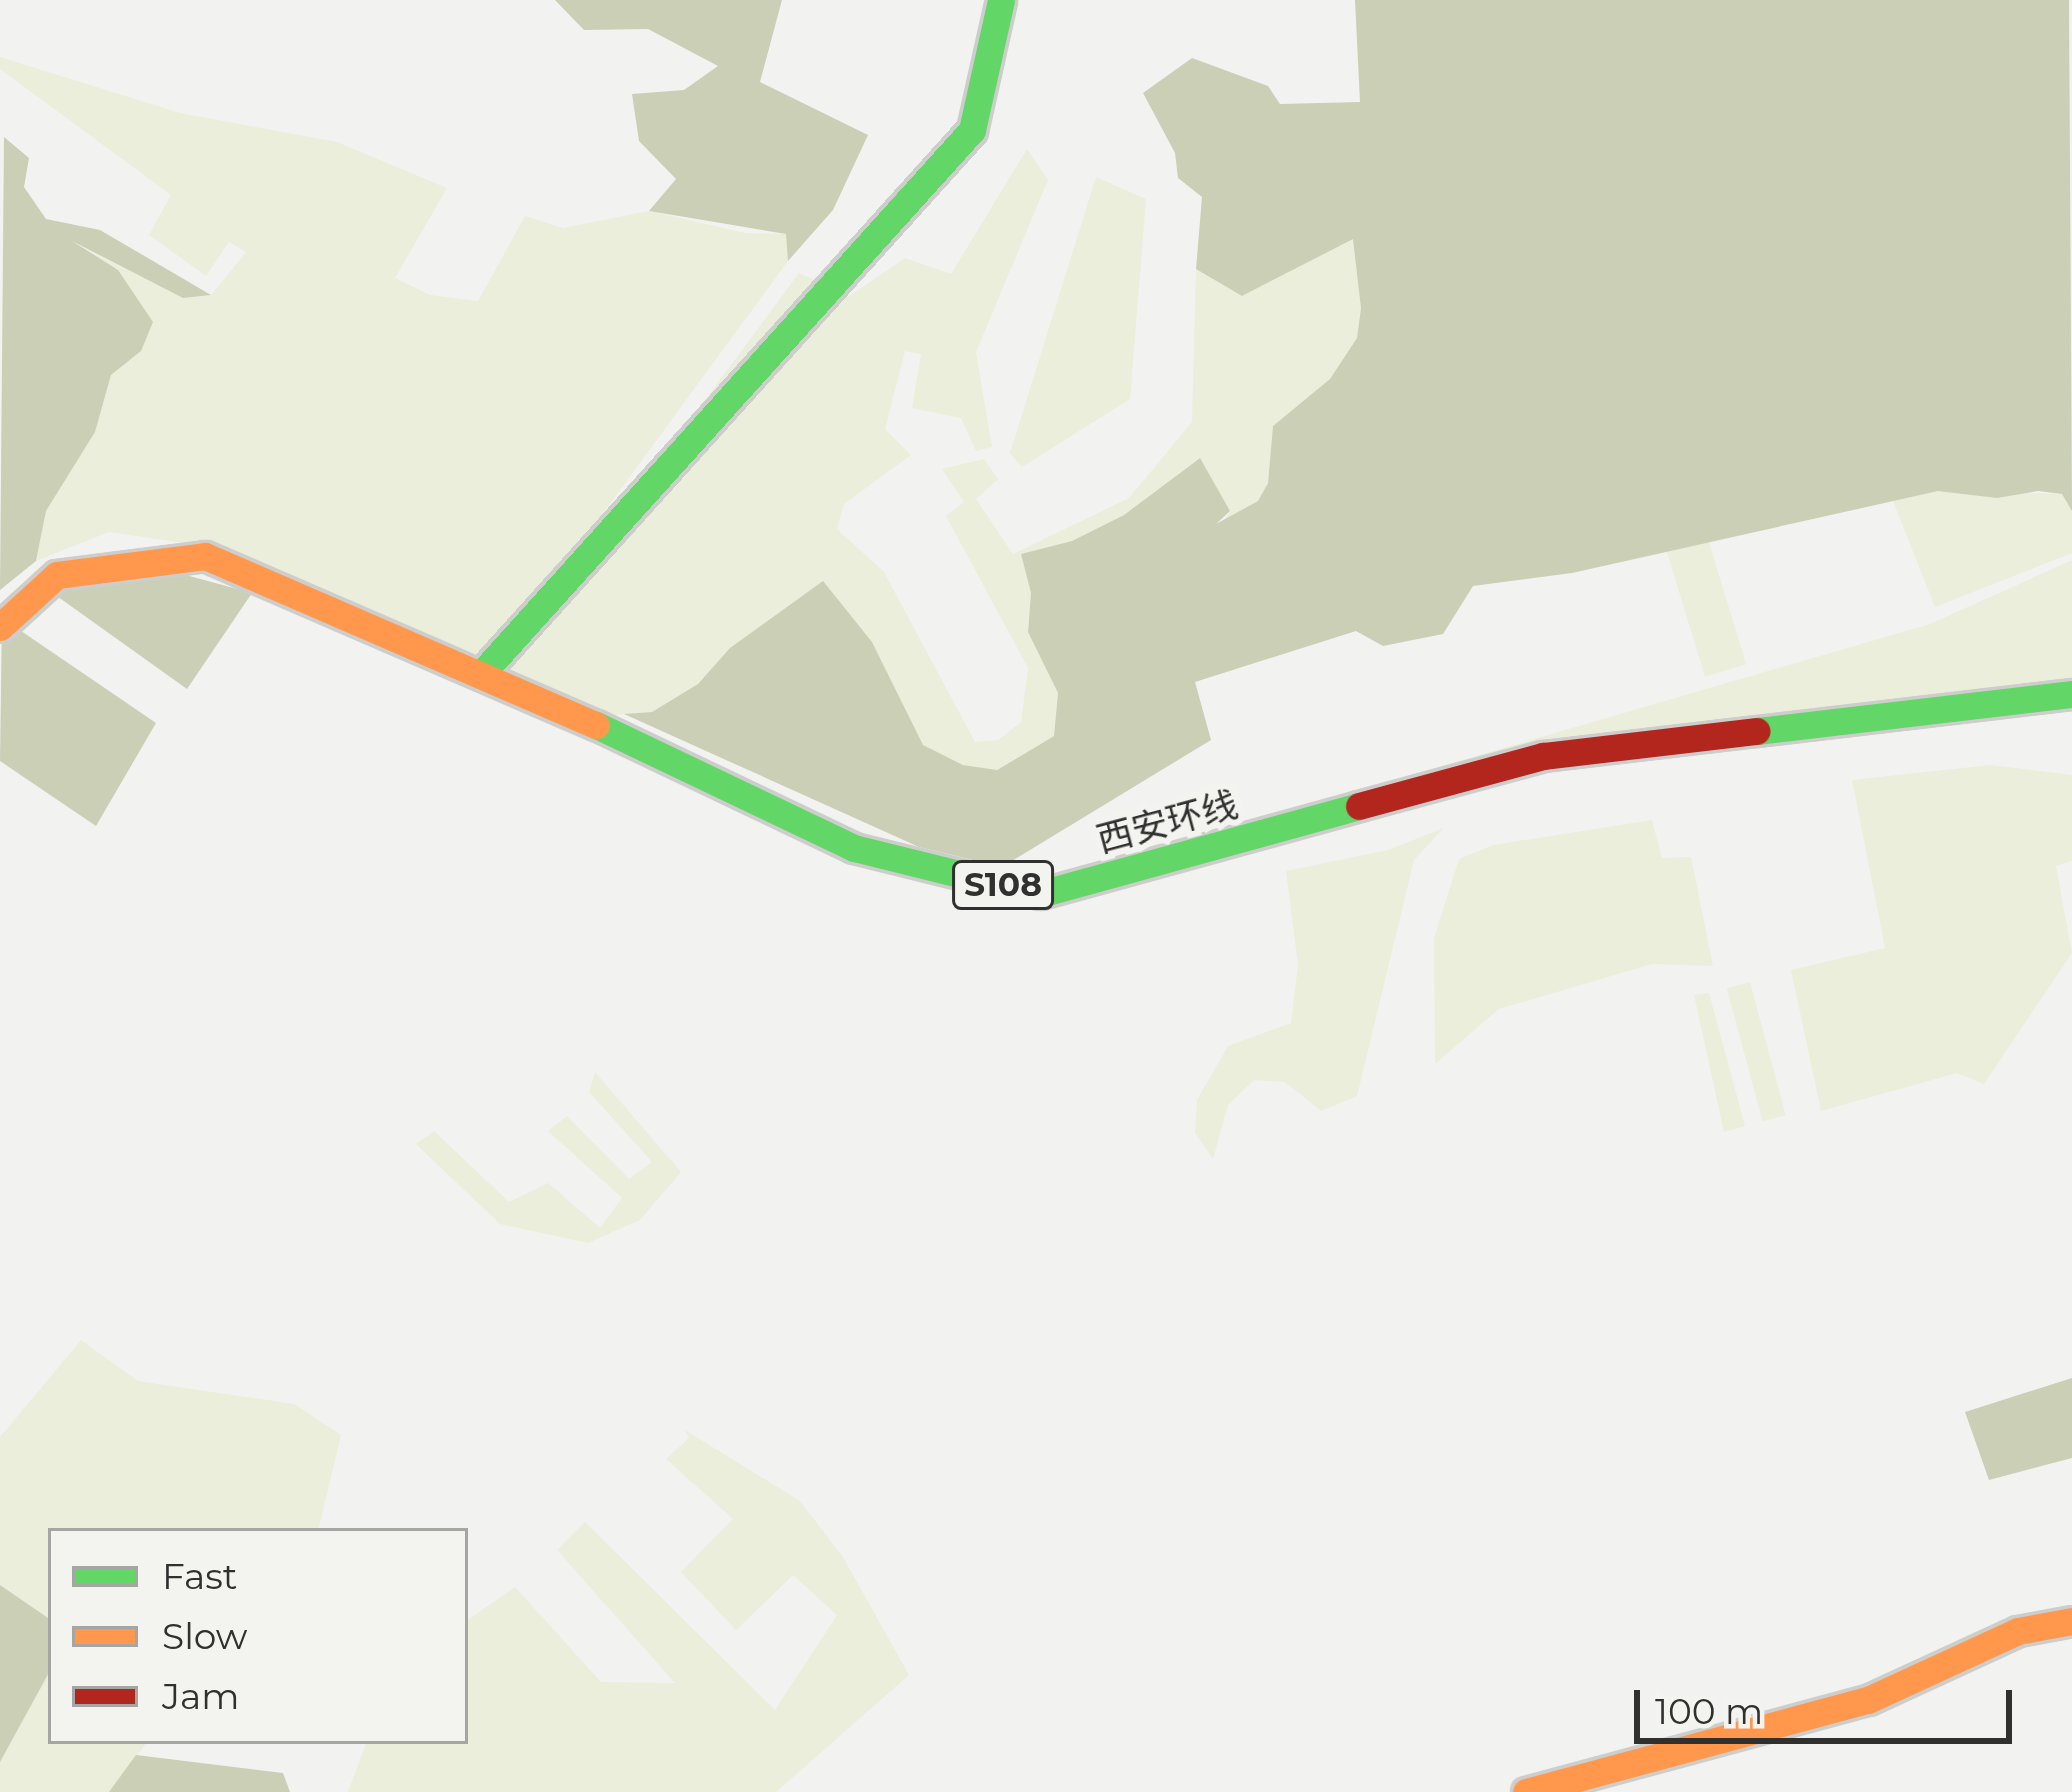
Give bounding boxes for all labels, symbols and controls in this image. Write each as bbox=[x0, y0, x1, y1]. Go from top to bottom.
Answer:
street label: 西安环线 bbox=[1092, 783, 1242, 861]
road number: S108 bbox=[952, 858, 1054, 912]
legend bbox=[48, 1528, 468, 1744]
text: Fast bbox=[162, 1554, 237, 1598]
text: Slow bbox=[162, 1614, 248, 1658]
scale bar bbox=[1640, 1666, 2018, 1740]
text: Jam bbox=[162, 1674, 239, 1718]
text: 100 m bbox=[1655, 1689, 1763, 1733]

